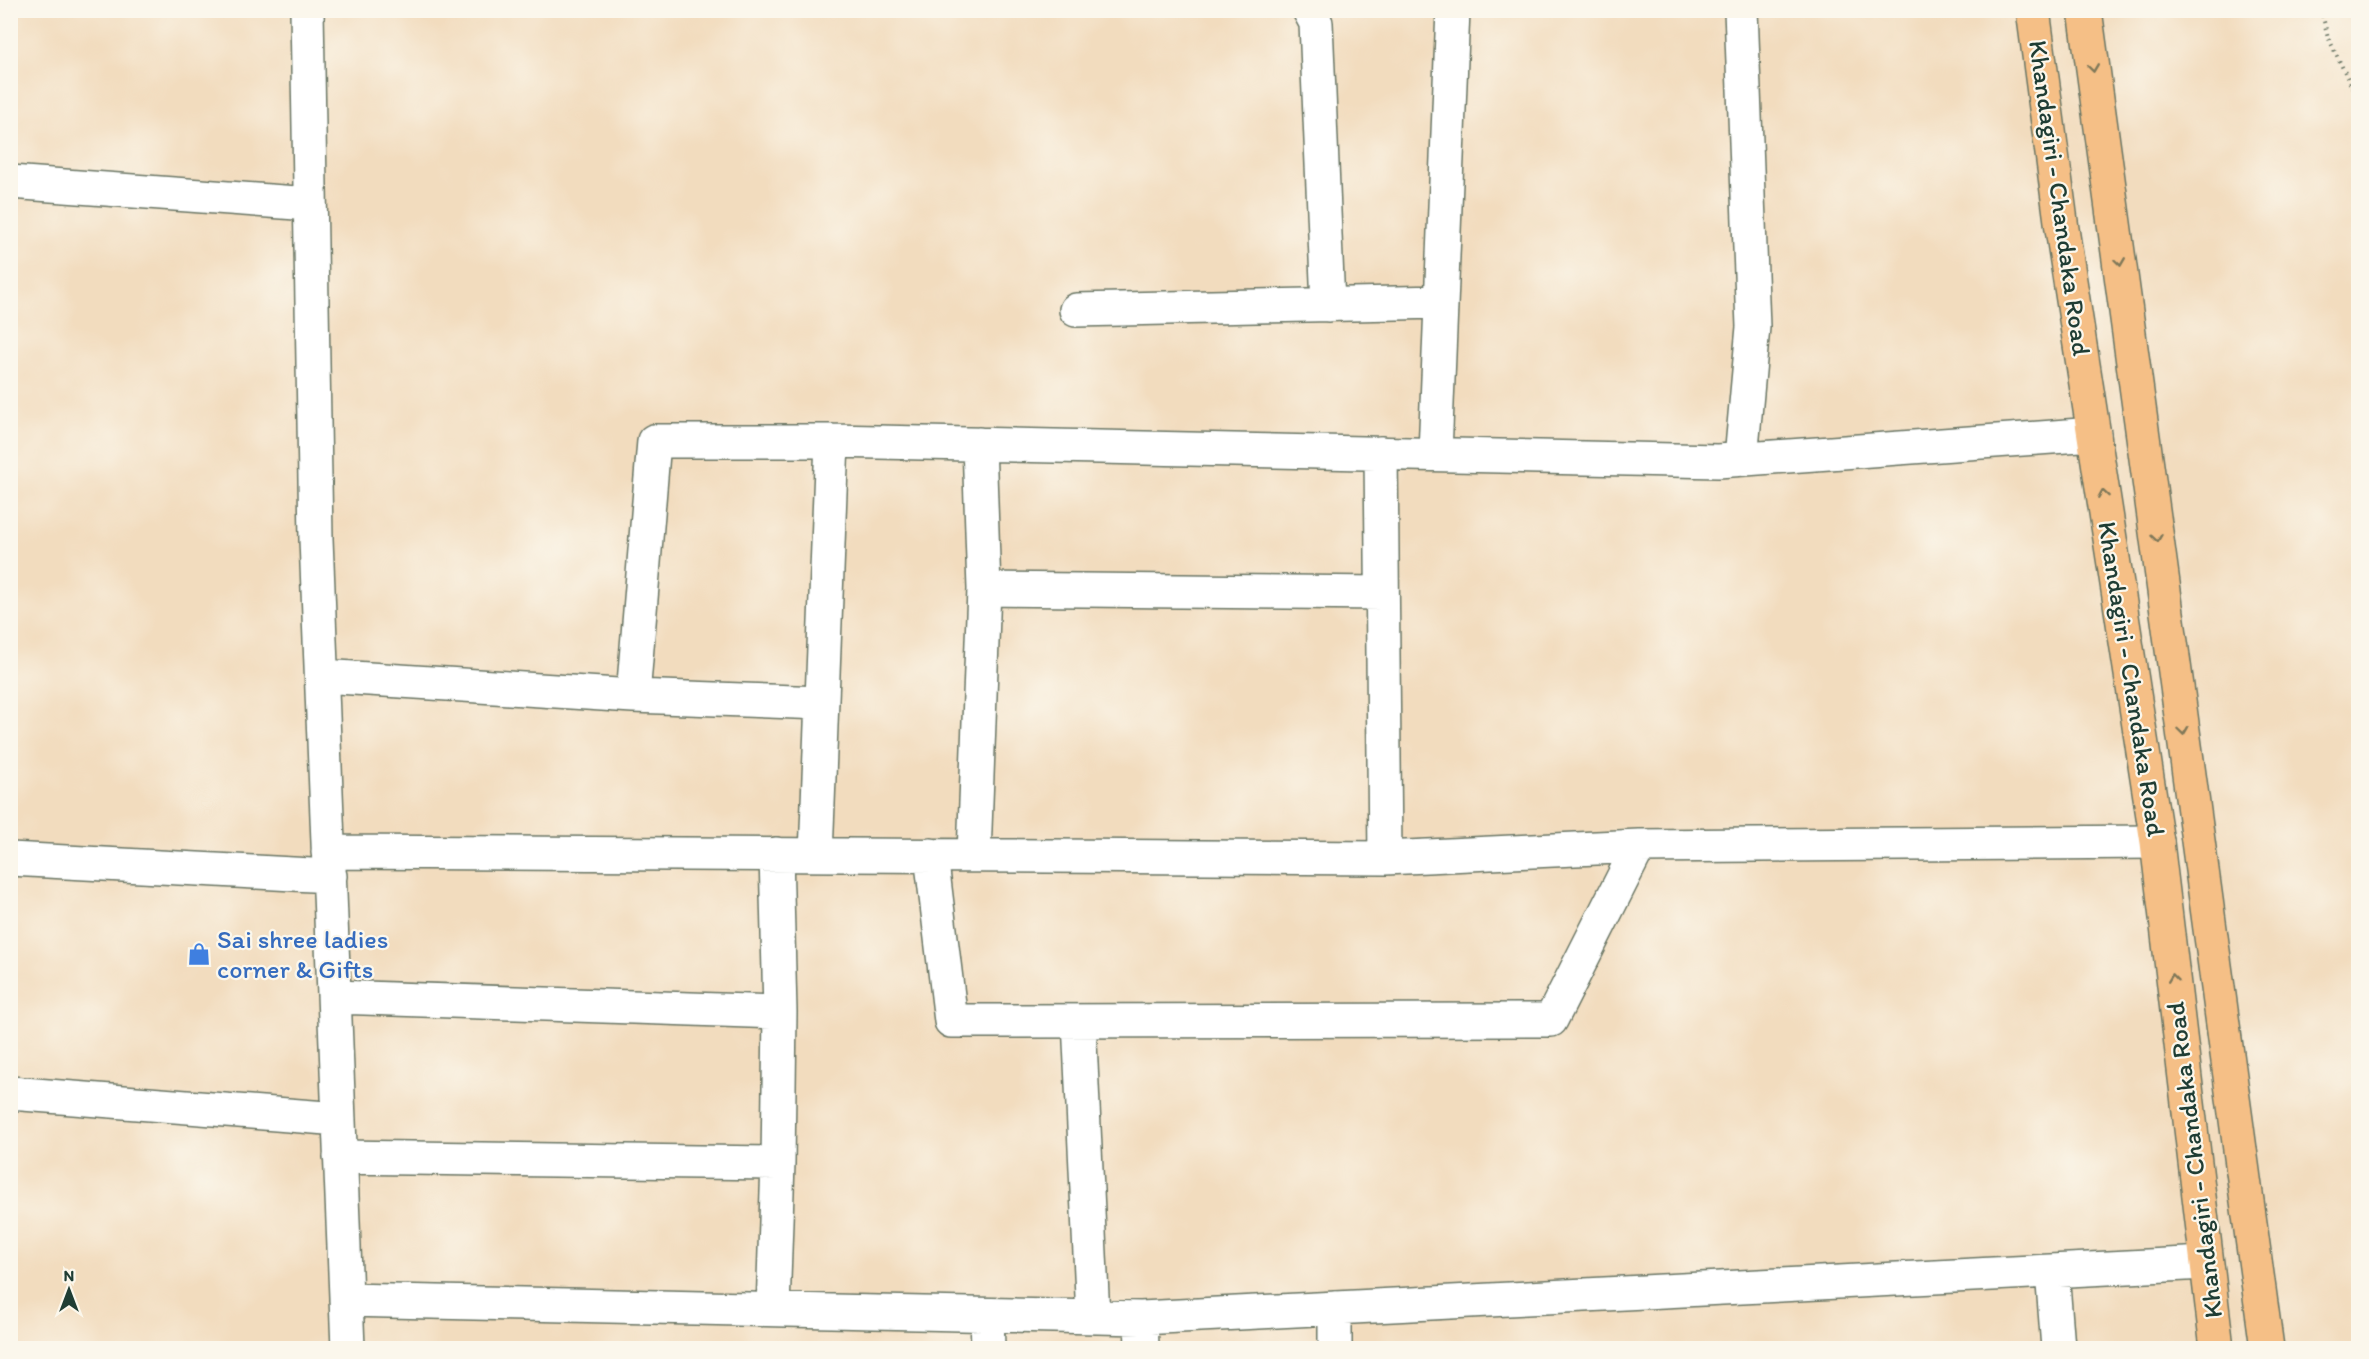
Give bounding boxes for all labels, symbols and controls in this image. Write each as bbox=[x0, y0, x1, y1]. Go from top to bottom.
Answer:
street label: Khandagiri - Chandaka Road bbox=[2022, 38, 2098, 359]
one-way arrow bbox=[2087, 64, 2099, 73]
one-way arrow bbox=[2113, 257, 2125, 266]
one-way arrow bbox=[2098, 489, 2110, 498]
street label: Khandagiri - Chandaka Road bbox=[2091, 519, 2173, 839]
one-way arrow bbox=[2151, 534, 2163, 543]
one-way arrow bbox=[2177, 727, 2189, 736]
place label: Sai shree ladies corner & Gifts bbox=[217, 923, 388, 985]
shop icon: Sai shree ladies corner & Gifts bbox=[186, 941, 212, 967]
one-way arrow bbox=[2167, 973, 2180, 982]
street label: Khandagiri - Chandaka Road bbox=[2159, 999, 2229, 1320]
north arrow bbox=[39, 1260, 99, 1320]
text: N bbox=[64, 1266, 74, 1285]

